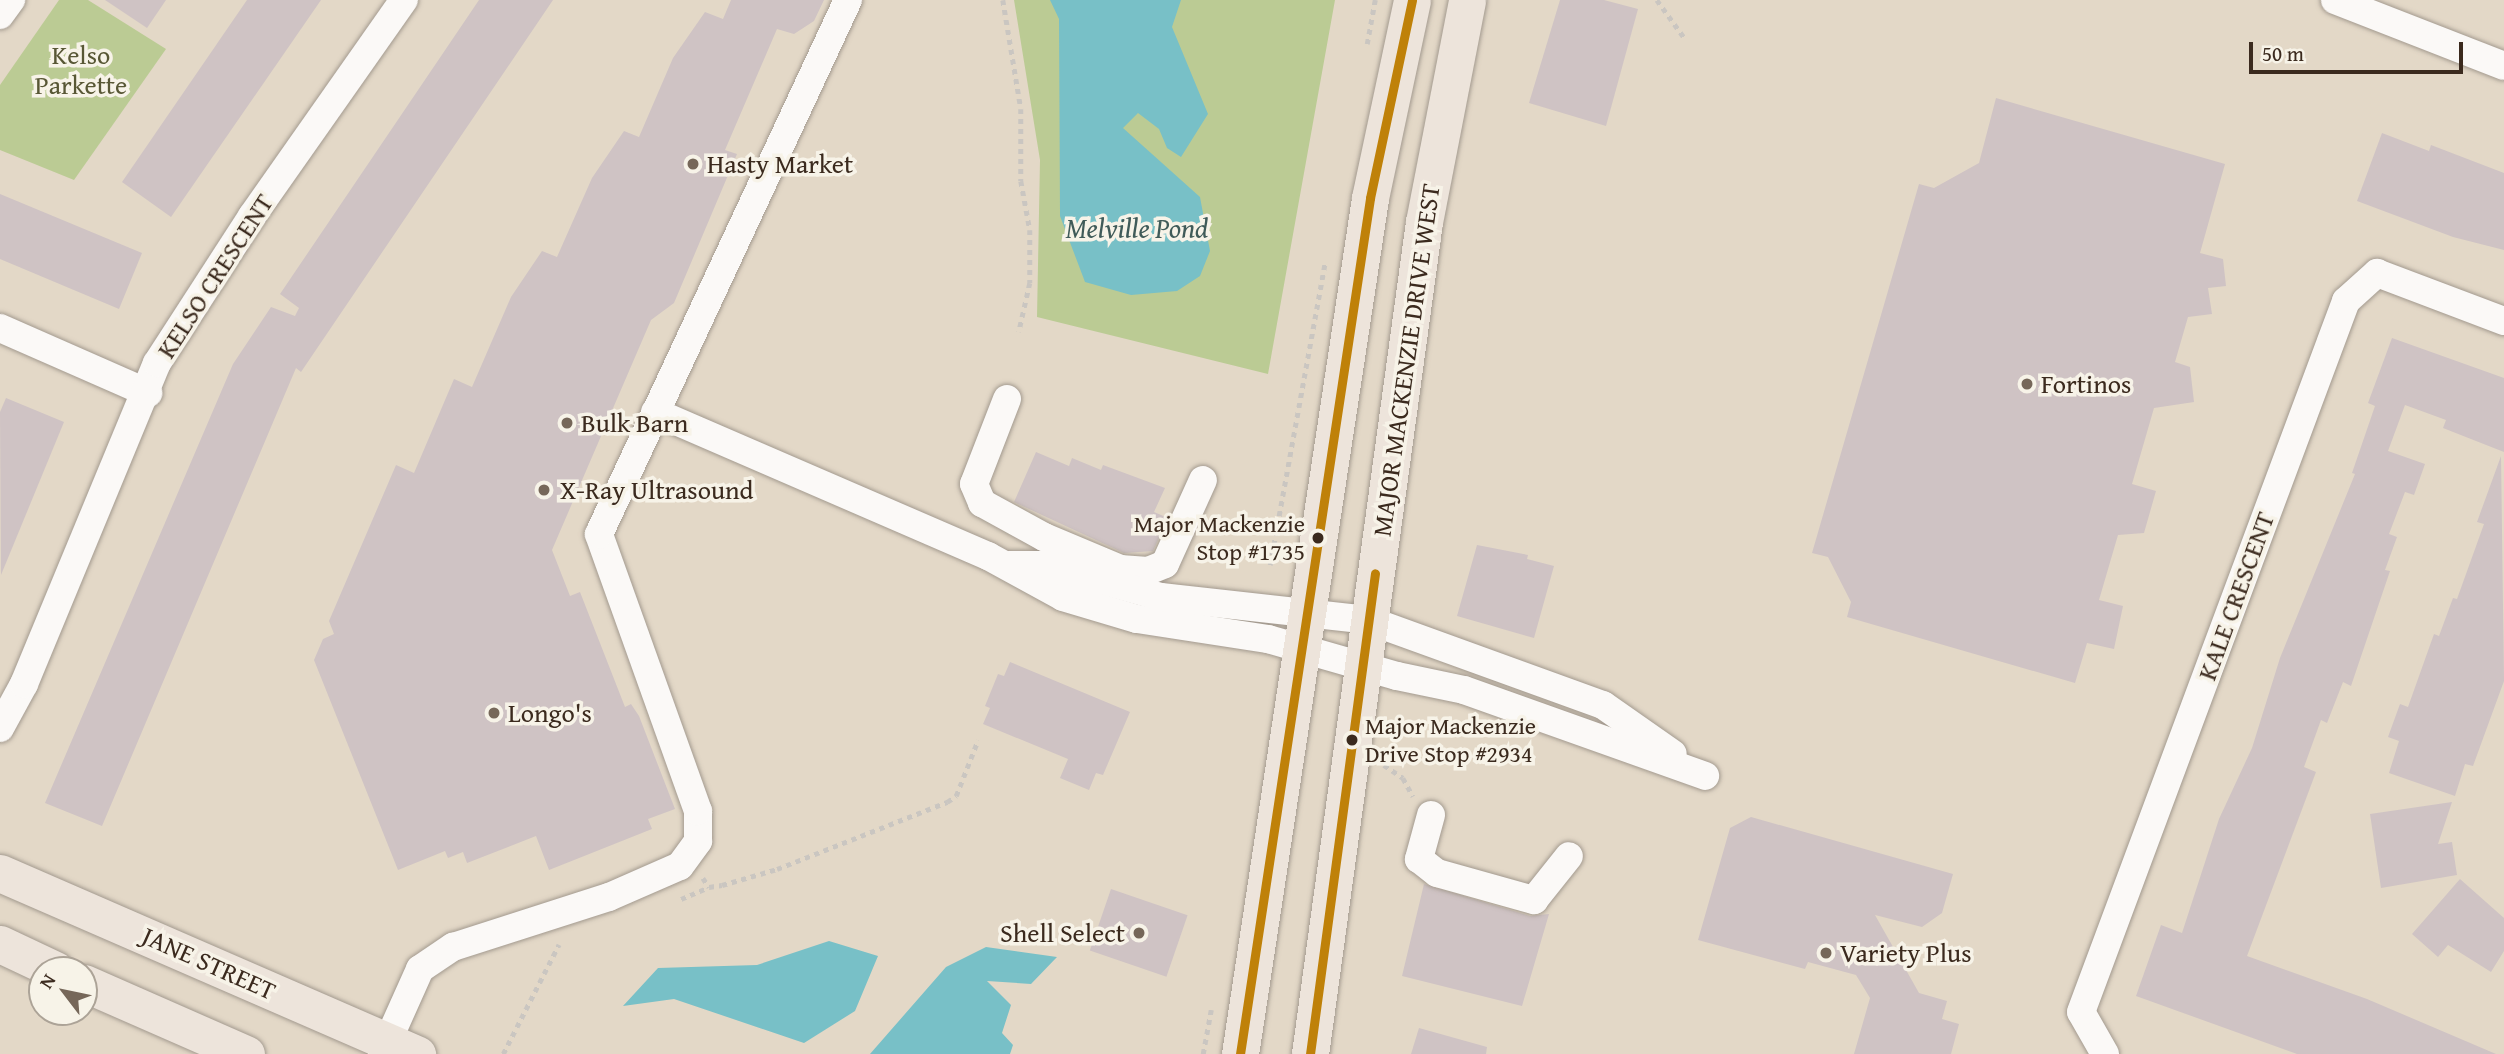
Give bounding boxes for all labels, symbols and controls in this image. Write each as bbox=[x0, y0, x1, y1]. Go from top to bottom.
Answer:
scale bar bbox=[2252, 28, 2466, 72]
text: 50 m bbox=[2262, 38, 2304, 69]
park label: Kelso Parkette bbox=[35, 39, 127, 100]
place label: Hasty Market bbox=[707, 148, 853, 180]
marker: Hasty Market bbox=[685, 156, 701, 172]
street label: MAJOR MACKENZIE DRIVE WEST bbox=[1366, 182, 1446, 538]
street label: KELSO CRESCENT bbox=[150, 188, 280, 364]
water label: Melville Pond bbox=[1065, 211, 1209, 245]
place label: Fortinos bbox=[2041, 368, 2131, 400]
marker: Fortinos bbox=[2019, 376, 2035, 392]
place label: Bulk Barn bbox=[581, 407, 688, 439]
marker: Bulk Barn bbox=[559, 415, 575, 431]
place label: X-Ray Ultrasound bbox=[560, 474, 753, 506]
marker: X-Ray Ultrasound bbox=[534, 480, 554, 500]
street label: KALE CRESCENT bbox=[2191, 508, 2281, 684]
place label: Major Mackenzie Stop #1735 bbox=[1134, 510, 1305, 566]
marker: Major Mackenzie Stop #1735 bbox=[1311, 531, 1325, 545]
place label: Longo's bbox=[508, 697, 592, 729]
marker: Longo's bbox=[486, 705, 502, 721]
place label: Major Mackenzie Drive Stop #2934 bbox=[1365, 712, 1536, 768]
marker: Major Mackenzie Drive Stop #2934 bbox=[1345, 733, 1359, 747]
place label: Shell Select bbox=[1000, 917, 1125, 949]
street label: JANE STREET bbox=[137, 920, 281, 1006]
marker: Shell Select bbox=[1131, 925, 1147, 941]
place label: Variety Plus bbox=[1840, 937, 1972, 969]
marker: Variety Plus bbox=[1818, 945, 1834, 961]
north arrow bbox=[28, 956, 98, 1026]
text: N bbox=[32, 968, 62, 994]

